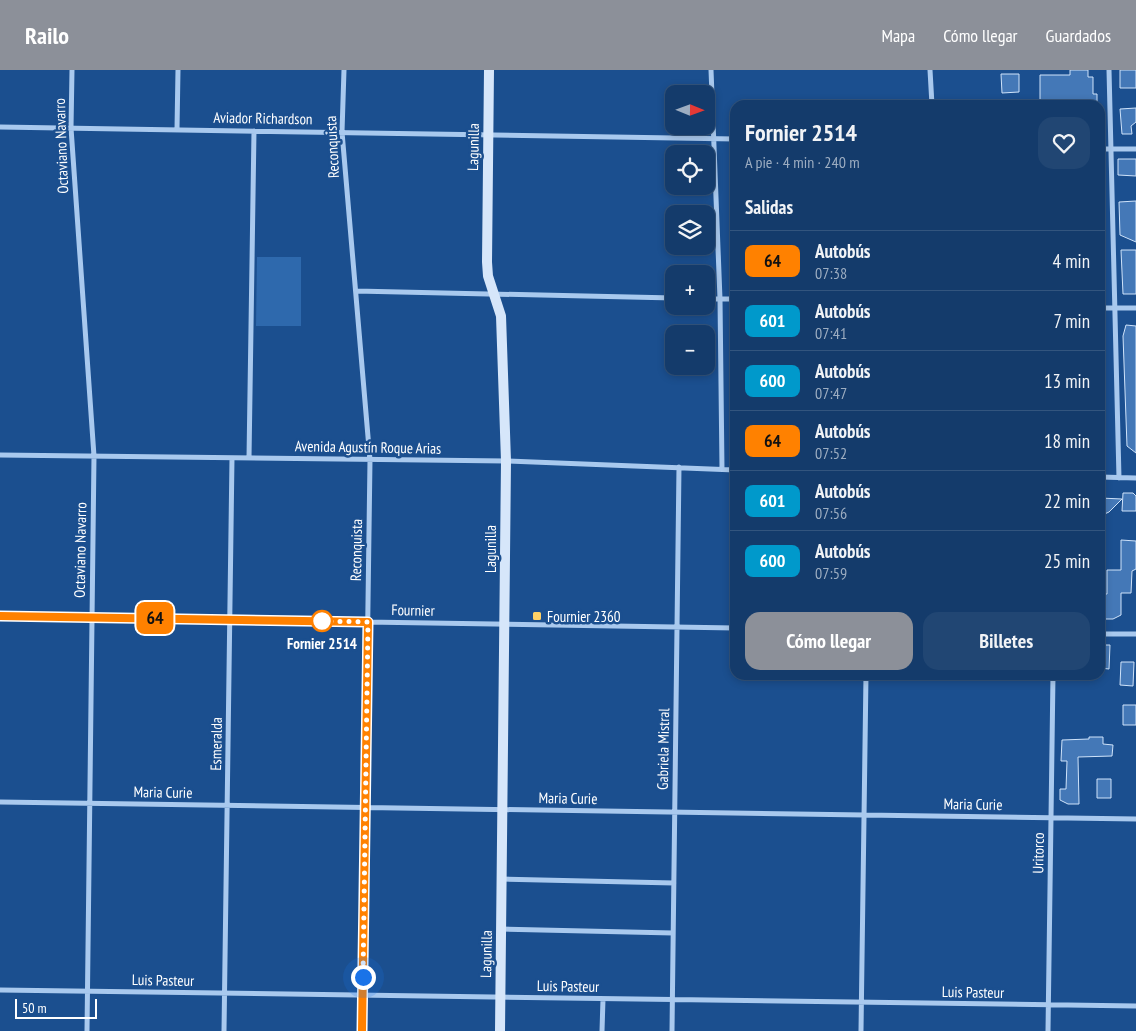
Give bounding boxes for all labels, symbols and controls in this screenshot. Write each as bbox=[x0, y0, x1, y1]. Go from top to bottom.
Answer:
text: Railo bbox=[25, 20, 69, 51]
text: Mapa bbox=[881, 24, 915, 47]
text: Cómo llegar bbox=[943, 24, 1018, 47]
text: Guardados bbox=[1046, 24, 1111, 47]
north arrow bbox=[665, 85, 715, 135]
map controls bbox=[665, 85, 715, 375]
street label: Octaviano Navarro bbox=[50, 98, 72, 194]
street label: Aviador Richardson bbox=[213, 108, 313, 128]
street label: Reconquista bbox=[321, 115, 343, 179]
text: Fornier 2514 bbox=[745, 117, 857, 148]
button: heart bbox=[1038, 117, 1090, 169]
street label: Lagunilla bbox=[463, 123, 483, 171]
button: locate bbox=[665, 145, 715, 195]
text: A pie · 4 min · 240 m bbox=[745, 152, 860, 172]
text: Salidas bbox=[745, 195, 793, 219]
button: layers bbox=[665, 205, 715, 255]
text: Autobús bbox=[815, 239, 871, 263]
text: 64 bbox=[764, 249, 781, 272]
text: 4 min bbox=[1053, 249, 1090, 273]
text: 07:38 bbox=[815, 263, 847, 283]
button: + bbox=[665, 265, 715, 315]
text: Autobús bbox=[815, 299, 871, 323]
text: 601 bbox=[760, 309, 785, 332]
text: 7 min bbox=[1053, 309, 1090, 333]
text: 07:41 bbox=[815, 323, 847, 343]
button: − bbox=[665, 325, 715, 375]
text: Autobús bbox=[815, 359, 871, 383]
text: 600 bbox=[760, 369, 785, 392]
text: 13 min bbox=[1044, 369, 1090, 393]
text: 07:47 bbox=[815, 383, 847, 403]
text: Autobús bbox=[815, 419, 871, 443]
text: 64 bbox=[764, 429, 781, 452]
text: 18 min bbox=[1044, 429, 1090, 453]
street label: Avenida Agustín Roque Arias bbox=[295, 436, 441, 458]
text: 07:52 bbox=[815, 443, 847, 463]
text: Autobús bbox=[815, 479, 871, 503]
text: 601 bbox=[760, 489, 785, 512]
text: 22 min bbox=[1044, 489, 1090, 513]
street label: Octaviano Navarro bbox=[70, 502, 90, 598]
text: 07:56 bbox=[815, 503, 847, 523]
street label: Reconquista bbox=[346, 519, 366, 581]
street label: Lagunilla bbox=[481, 525, 500, 573]
text: Autobús bbox=[815, 539, 871, 563]
text: 600 bbox=[760, 549, 785, 572]
text: 25 min bbox=[1044, 549, 1090, 573]
text: 07:59 bbox=[815, 563, 847, 583]
street label: Fournier bbox=[391, 600, 436, 620]
line badge: 64 bbox=[132, 602, 178, 634]
text: 64 bbox=[146, 606, 164, 629]
place label: Fournier 2360 bbox=[547, 607, 621, 626]
marker: Fornier 2514 bbox=[311, 610, 333, 632]
marker: Fournier 2360 bbox=[531, 610, 543, 622]
button: Cómo llegar bbox=[745, 612, 913, 670]
button: Billetes bbox=[923, 612, 1090, 670]
place label: Fornier 2514 bbox=[287, 634, 357, 653]
street label: Gabriela Mistral bbox=[653, 707, 673, 790]
street label: Esmeralda bbox=[206, 717, 226, 771]
street label: Maria Curie bbox=[133, 782, 193, 802]
street label: Maria Curie bbox=[538, 788, 598, 808]
street label: Maria Curie bbox=[943, 794, 1003, 814]
street label: Uritorco bbox=[1028, 832, 1048, 874]
street label: Lagunilla bbox=[476, 930, 496, 978]
your location bbox=[351, 965, 376, 990]
street label: Luis Pasteur bbox=[132, 970, 195, 990]
street label: Luis Pasteur bbox=[537, 976, 600, 996]
street label: Luis Pasteur bbox=[942, 982, 1005, 1002]
scale bar bbox=[15, 996, 98, 1019]
text: 50 m bbox=[22, 999, 47, 1017]

